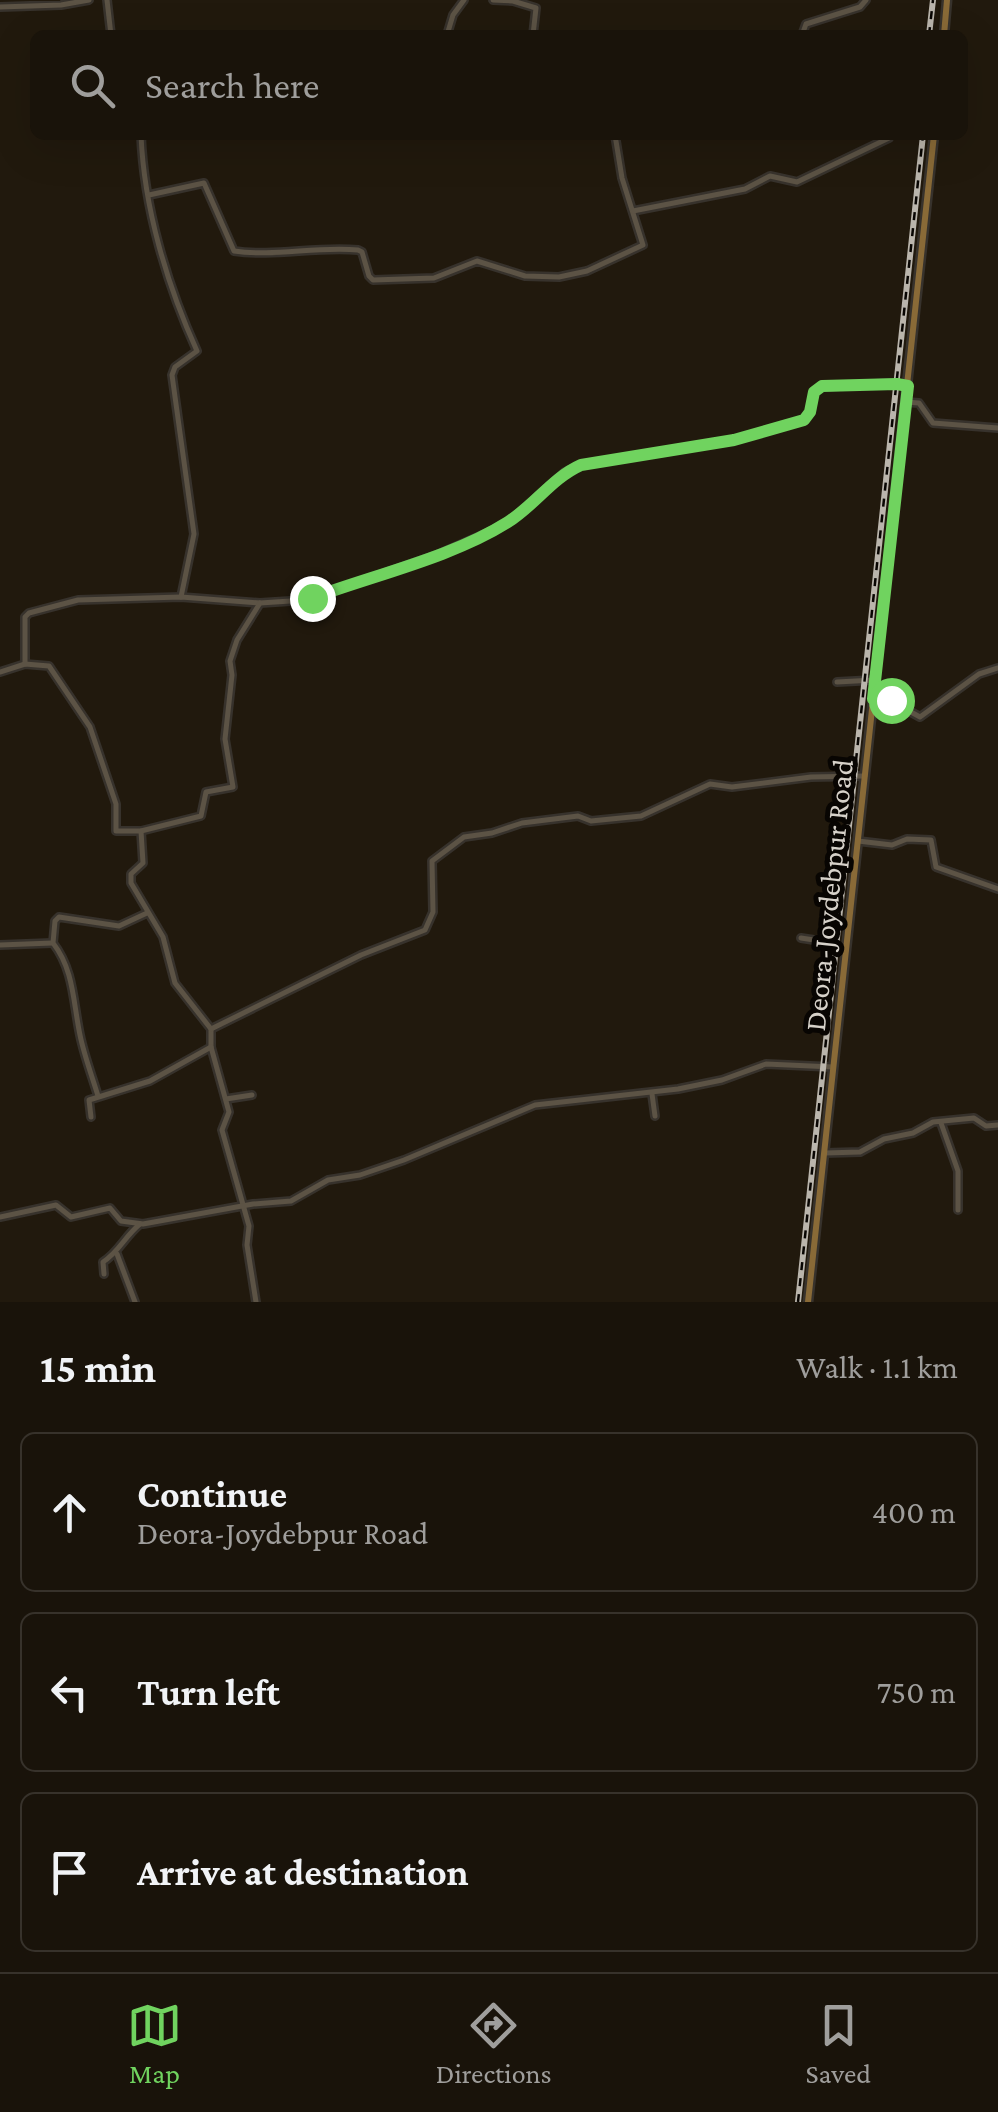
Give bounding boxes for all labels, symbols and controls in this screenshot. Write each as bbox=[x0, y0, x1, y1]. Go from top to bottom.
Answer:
search box bbox=[30, 30, 968, 140]
icon: search bbox=[65, 58, 120, 113]
text: Search here bbox=[145, 64, 319, 106]
route end bbox=[290, 576, 336, 622]
route start bbox=[869, 678, 915, 724]
street label: Deora-Joydebpur Road bbox=[798, 757, 860, 1033]
text: 15 min bbox=[40, 1344, 156, 1391]
text: Walk · 1.1 km bbox=[796, 1349, 958, 1385]
text: Continue bbox=[137, 1473, 287, 1515]
icon: ahead bbox=[42, 1485, 97, 1540]
text: 400 m bbox=[872, 1494, 956, 1530]
text: Deora-Joydebpur Road bbox=[137, 1515, 428, 1551]
icon: left bbox=[42, 1665, 97, 1720]
text: Turn left bbox=[137, 1671, 280, 1713]
text: 750 m bbox=[877, 1674, 956, 1710]
icon: arrive bbox=[42, 1845, 97, 1900]
text: Arrive at destination bbox=[137, 1851, 469, 1893]
tab: Map bbox=[127, 1998, 182, 2089]
tab: Directions bbox=[436, 1998, 552, 2089]
tab: Saved bbox=[805, 1998, 871, 2089]

